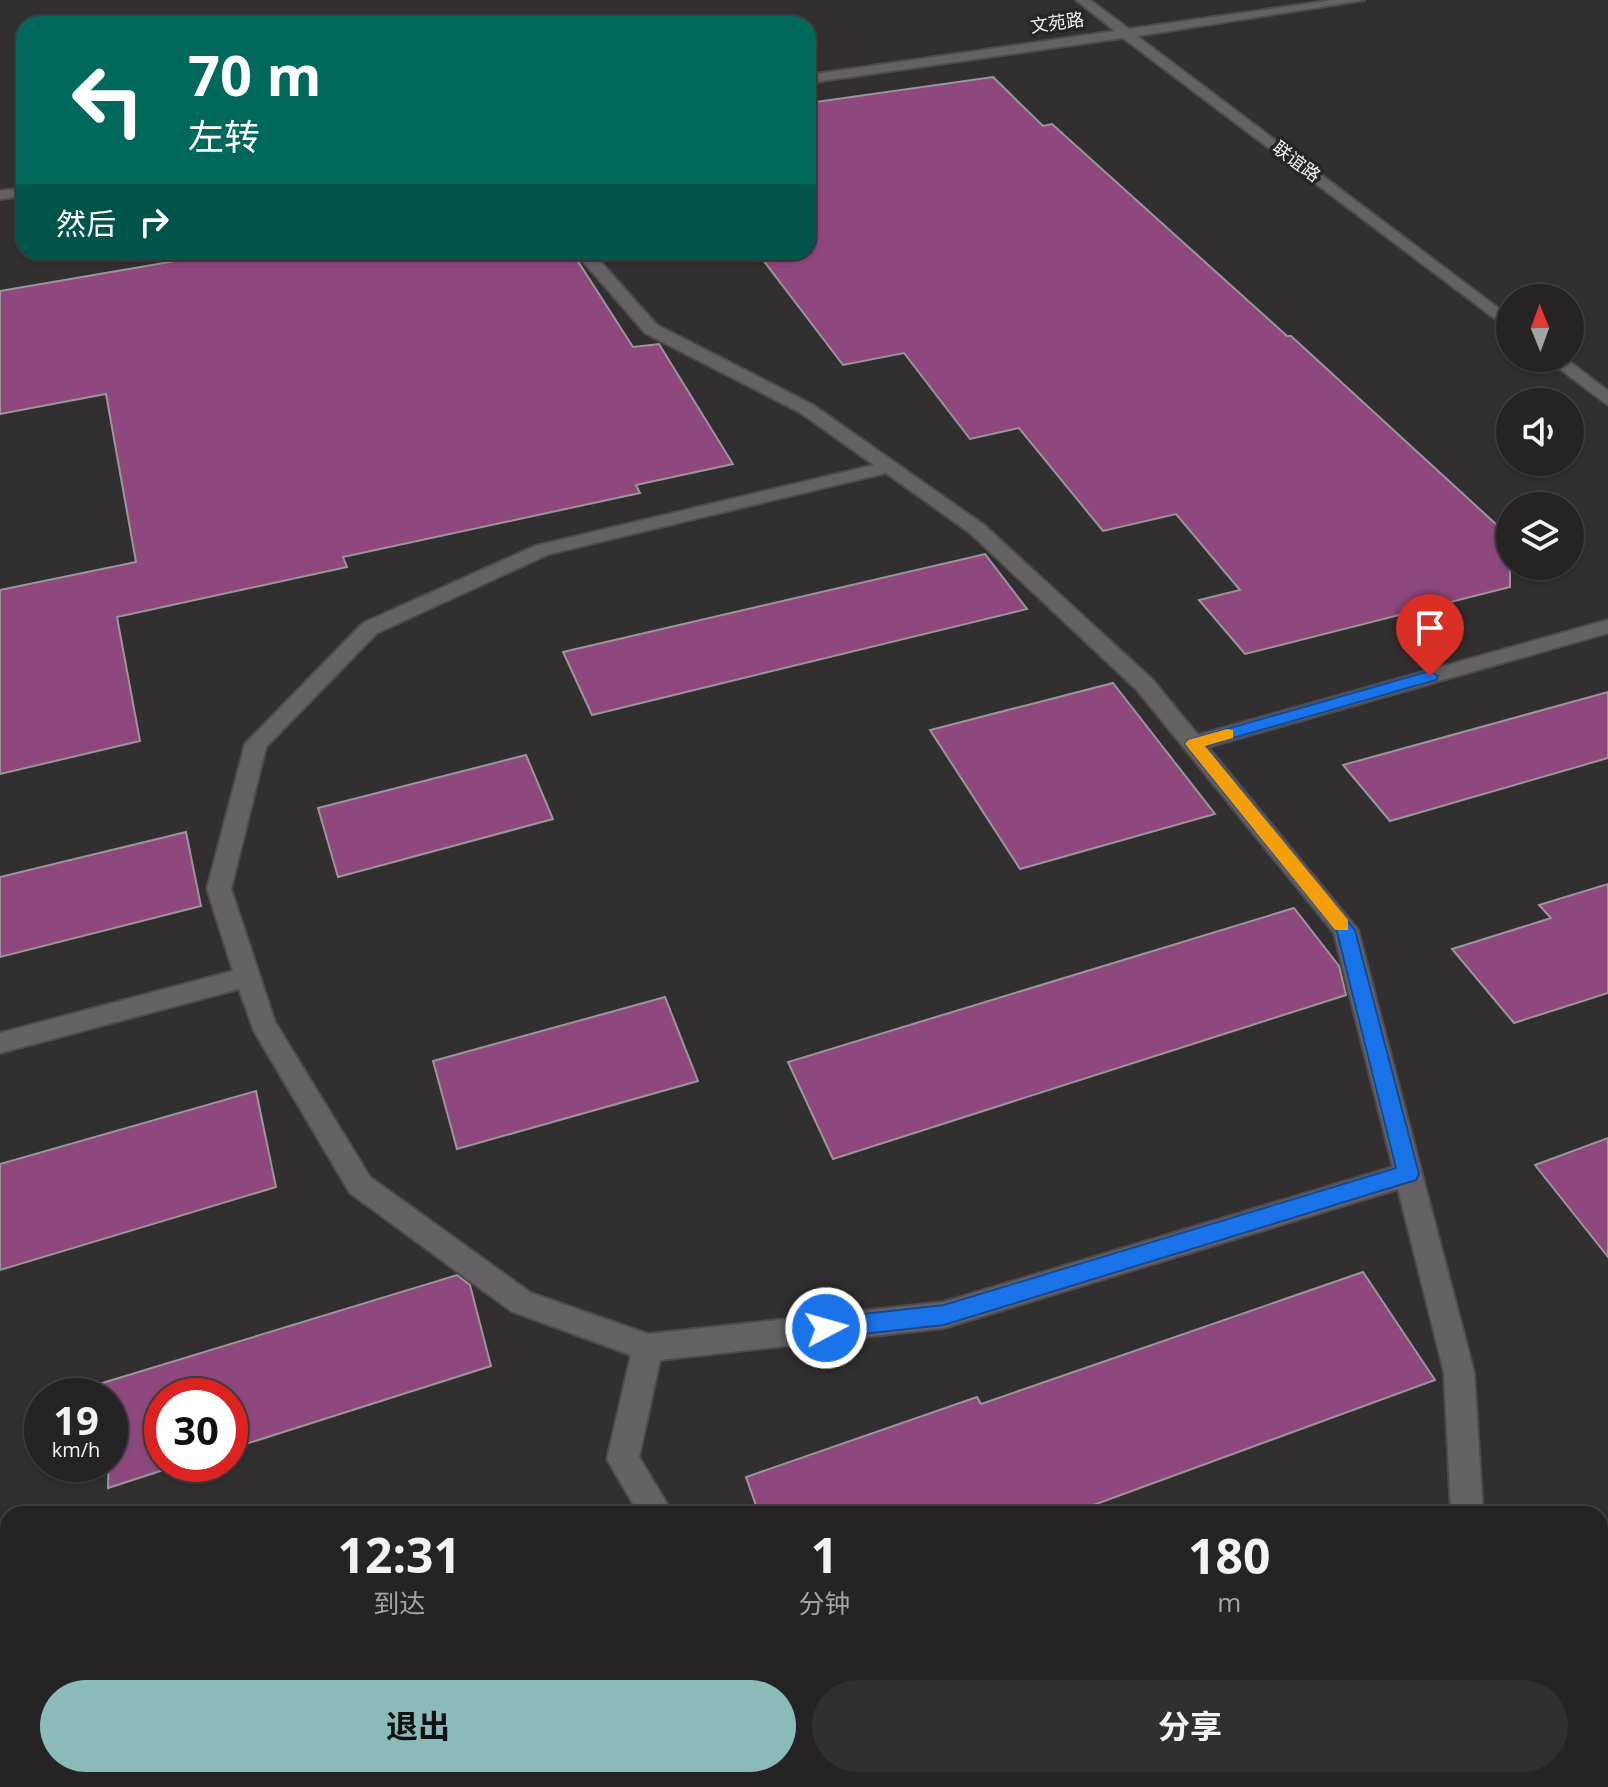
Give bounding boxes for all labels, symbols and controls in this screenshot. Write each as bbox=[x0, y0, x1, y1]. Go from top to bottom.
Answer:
street label: 文苑路 bbox=[1029, 6, 1085, 38]
text: 70 m bbox=[188, 36, 322, 112]
icon: left bbox=[56, 48, 160, 152]
text: 左转 bbox=[188, 112, 260, 161]
street label: 联谊路 bbox=[1268, 135, 1326, 187]
icon: right bbox=[132, 200, 176, 244]
text: 然后 bbox=[56, 203, 116, 244]
north arrow bbox=[1496, 284, 1584, 372]
map controls bbox=[1496, 284, 1584, 580]
button: sound bbox=[1496, 388, 1584, 476]
button: layers bbox=[1496, 492, 1584, 580]
pin bbox=[1396, 594, 1464, 676]
icon: arrive bbox=[1408, 606, 1452, 650]
position arrow bbox=[784, 1286, 868, 1370]
speed limit sign: 30 bbox=[144, 1378, 248, 1482]
text: 19 bbox=[53, 1392, 99, 1447]
text: km/h bbox=[52, 1436, 100, 1463]
text: 12:31 bbox=[338, 1522, 461, 1587]
text: 1 bbox=[811, 1522, 838, 1587]
text: 180 bbox=[1188, 1523, 1270, 1588]
text: m bbox=[1217, 1584, 1241, 1620]
text: 到达 bbox=[373, 1585, 425, 1621]
text: 分钟 bbox=[799, 1585, 851, 1621]
button: 退出 bbox=[40, 1680, 796, 1772]
button: 分享 bbox=[812, 1680, 1568, 1772]

